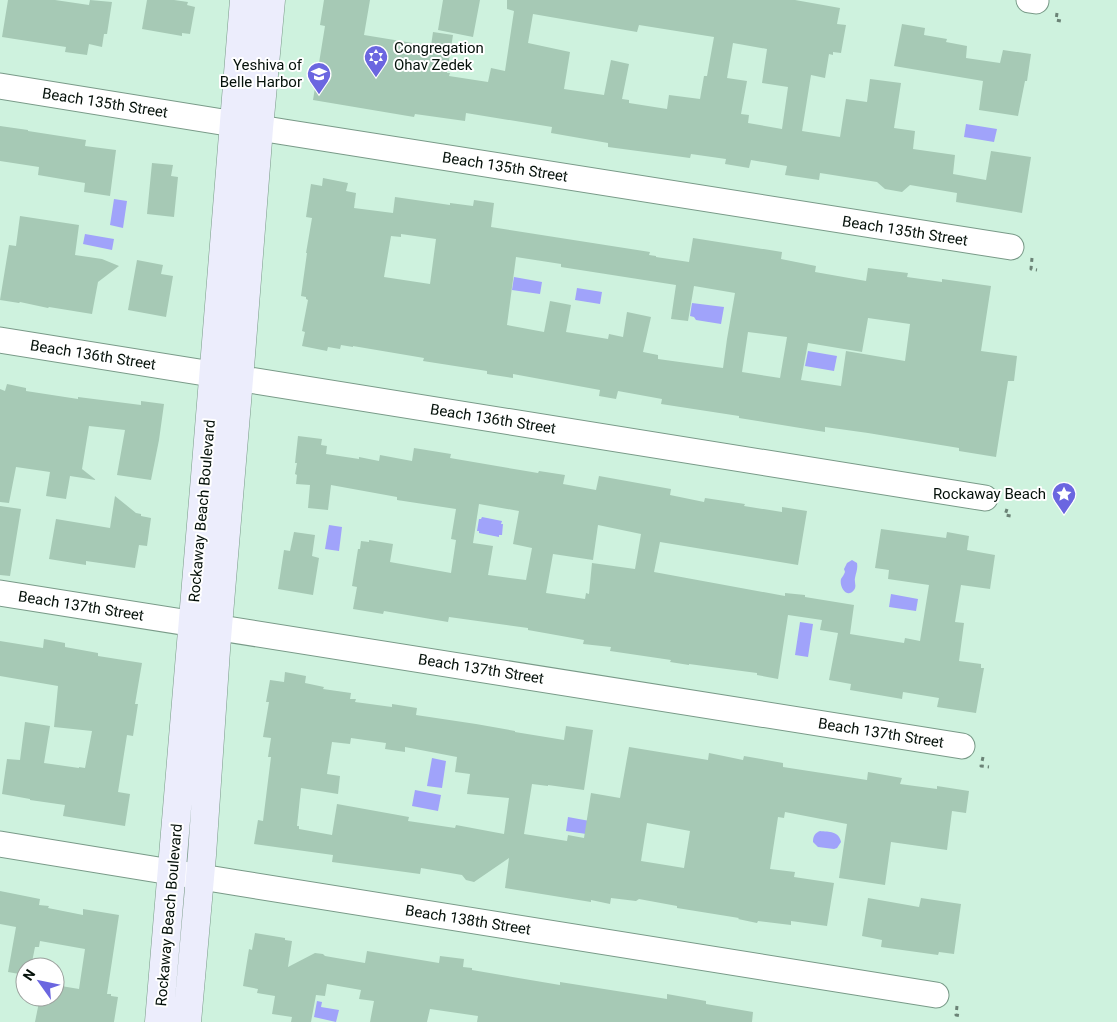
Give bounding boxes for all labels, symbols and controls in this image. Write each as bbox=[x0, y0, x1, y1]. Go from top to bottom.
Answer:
place label: Congregation Ohav Zedek bbox=[394, 39, 484, 74]
synagogue icon: Congregation Ohav Zedek bbox=[363, 44, 389, 78]
place label: Yeshiva of Belle Harbor bbox=[220, 56, 303, 91]
school or university icon: Yeshiva of Belle Harbor bbox=[306, 61, 332, 95]
street label: Beach 135th Street bbox=[41, 84, 169, 122]
street label: Beach 135th Street bbox=[441, 148, 569, 186]
street label: Beach 135th Street bbox=[841, 212, 969, 250]
street label: Beach 136th Street bbox=[29, 336, 157, 374]
street label: Beach 136th Street bbox=[429, 400, 557, 438]
street label: Rockaway Beach Boulevard bbox=[185, 419, 219, 603]
place icon: Rockaway Beach bbox=[1051, 481, 1077, 515]
place label: Rockaway Beach bbox=[933, 485, 1046, 503]
street label: Beach 137th Street bbox=[17, 587, 145, 625]
street label: Beach 137th Street bbox=[417, 650, 545, 688]
street label: Beach 137th Street bbox=[817, 714, 945, 752]
street label: Rockaway Beach Boulevard bbox=[152, 823, 186, 1007]
street label: Beach 138th Street bbox=[404, 901, 532, 939]
north arrow bbox=[15, 957, 65, 1007]
text: N bbox=[20, 966, 39, 983]

